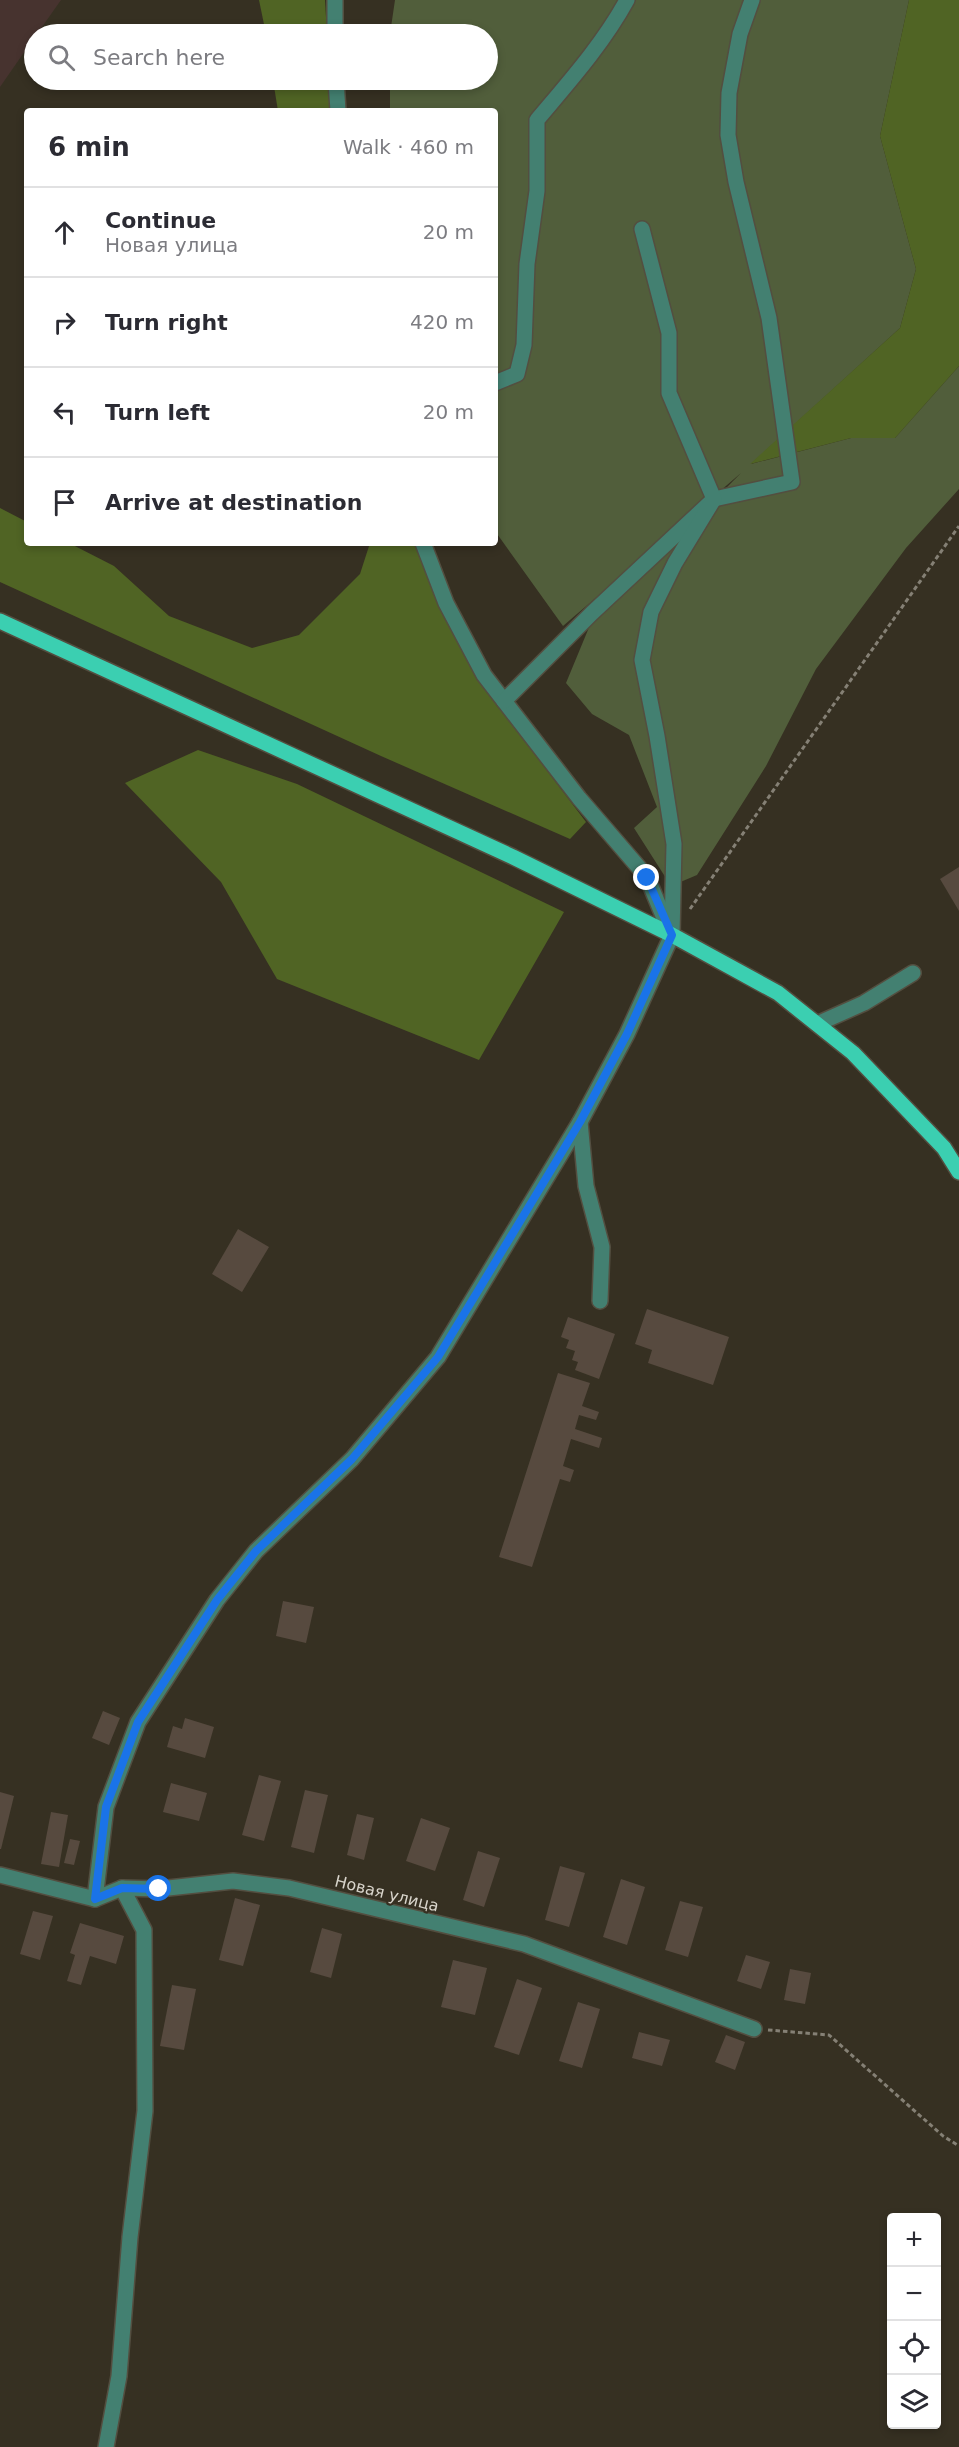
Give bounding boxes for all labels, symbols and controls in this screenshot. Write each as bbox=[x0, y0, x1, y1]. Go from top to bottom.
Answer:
search box bbox=[24, 24, 498, 90]
icon: search bbox=[45, 41, 78, 74]
text: Search here bbox=[93, 45, 225, 70]
text: 6 min bbox=[48, 132, 130, 162]
text: Walk · 460 m bbox=[343, 135, 474, 159]
text: Continue bbox=[105, 208, 216, 233]
icon: ahead bbox=[48, 216, 81, 249]
text: 20 m bbox=[423, 220, 474, 244]
text: Новая улица bbox=[105, 233, 238, 257]
icon: right bbox=[48, 306, 81, 339]
text: Turn right bbox=[105, 310, 228, 335]
text: 420 m bbox=[410, 310, 474, 334]
icon: left bbox=[48, 396, 81, 429]
text: Turn left bbox=[105, 400, 210, 425]
text: 20 m bbox=[423, 400, 474, 424]
icon: arrive bbox=[48, 486, 81, 519]
text: Arrive at destination bbox=[105, 490, 362, 515]
route end bbox=[633, 864, 659, 890]
street label: Новая улица bbox=[333, 1871, 441, 1916]
route start bbox=[145, 1875, 171, 1901]
map controls bbox=[887, 2213, 941, 2429]
button: + bbox=[887, 2213, 941, 2267]
button: − bbox=[887, 2267, 941, 2321]
button: locate bbox=[887, 2321, 941, 2375]
button: layers bbox=[887, 2375, 941, 2429]

